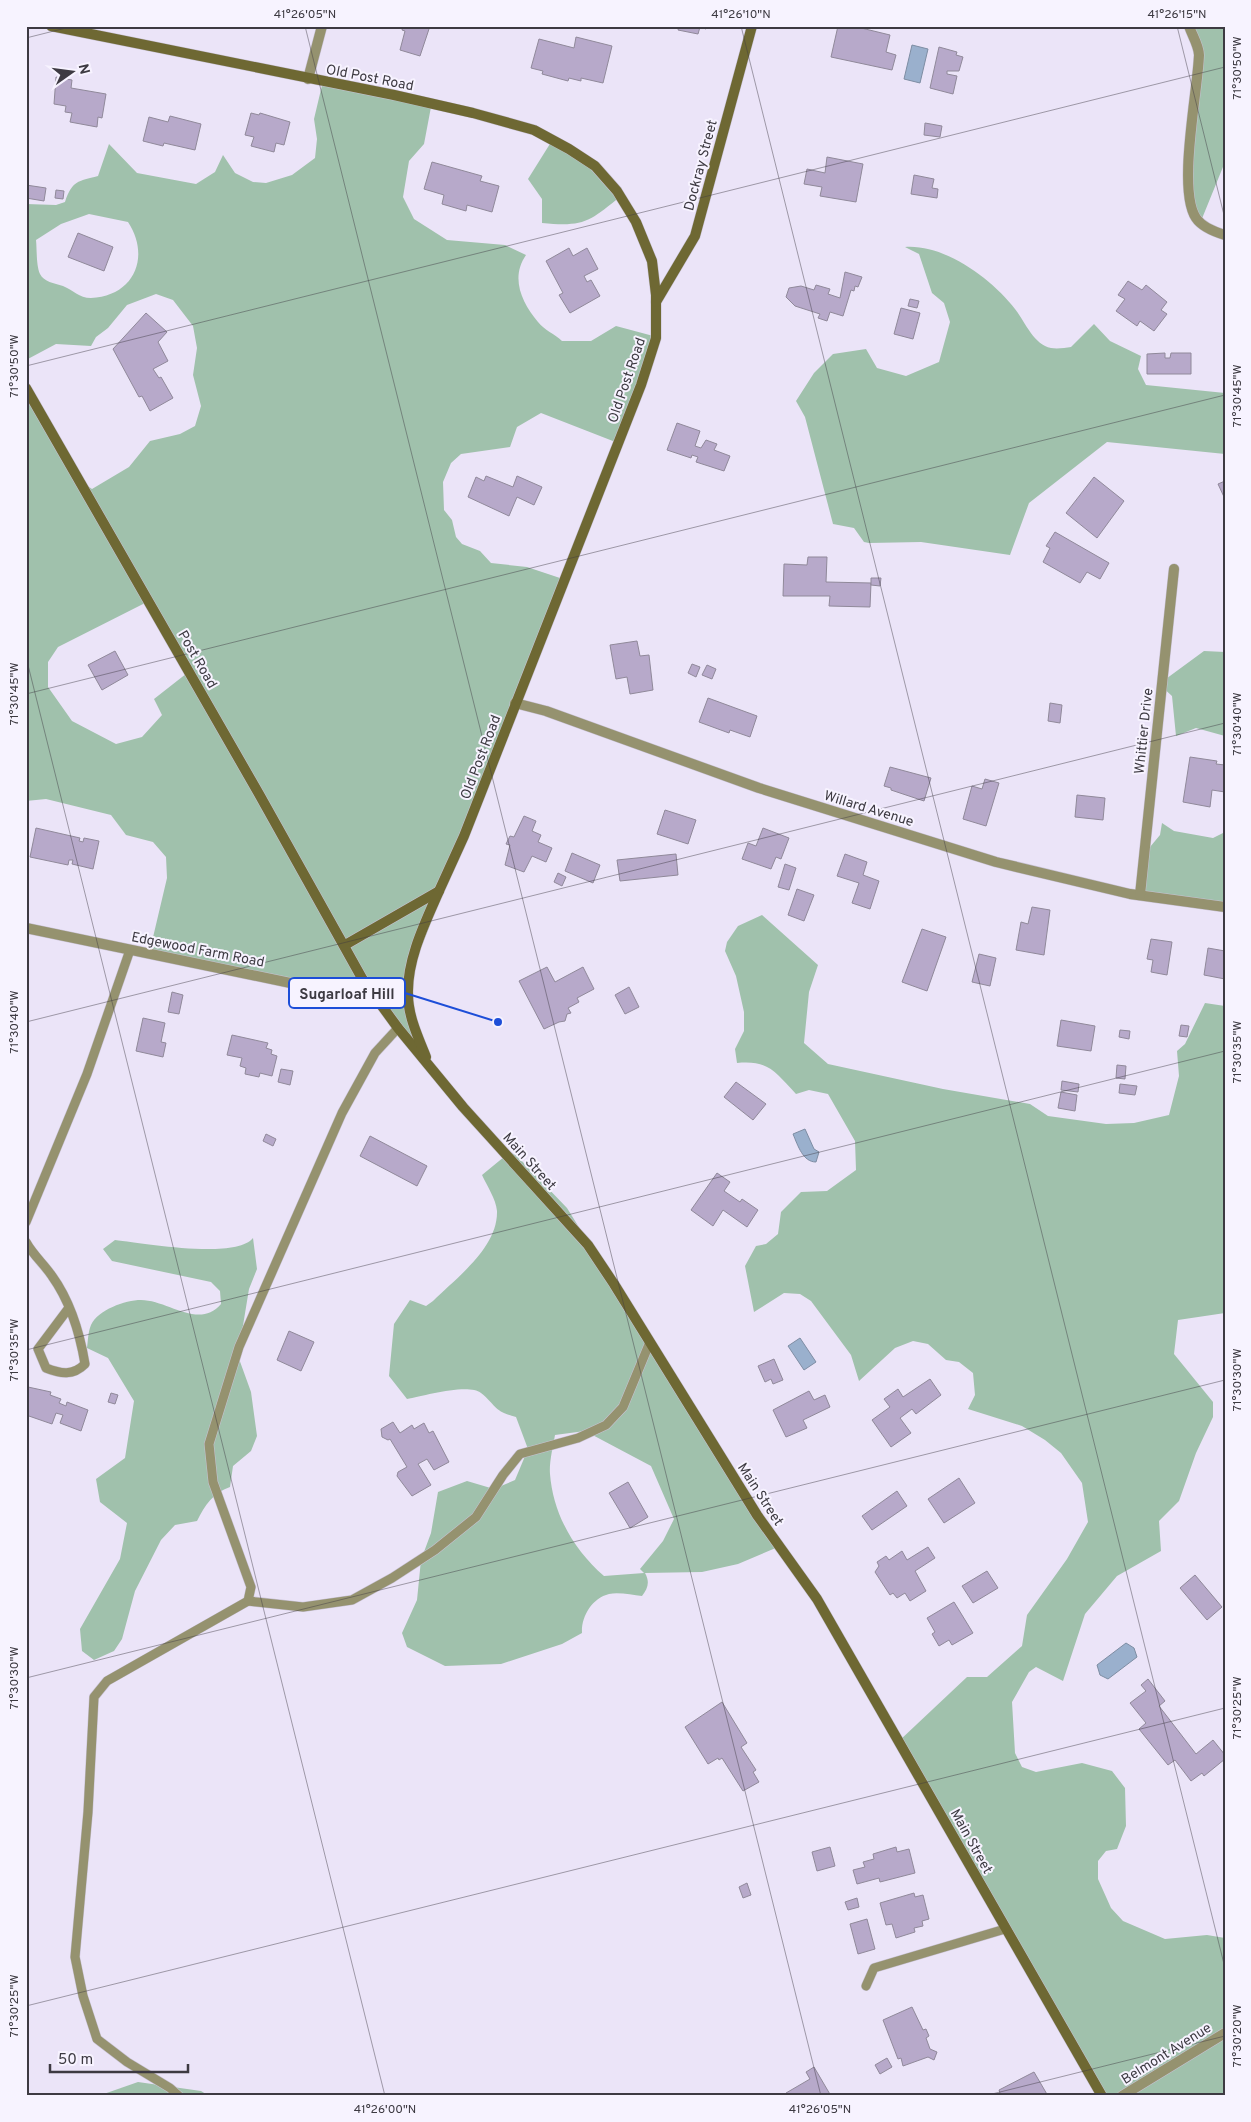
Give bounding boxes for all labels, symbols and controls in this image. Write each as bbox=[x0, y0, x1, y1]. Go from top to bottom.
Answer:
text: 41°26'05"N bbox=[274, 7, 336, 23]
text: 41°26'10"N bbox=[711, 7, 771, 23]
text: 41°26'15"N bbox=[1147, 7, 1207, 23]
text: 71°30'50"W bbox=[1230, 36, 1246, 100]
north arrow bbox=[48, 48, 98, 98]
text: N bbox=[74, 62, 93, 76]
street label: Old Post Road bbox=[324, 62, 415, 95]
street label: Dockray Street bbox=[681, 118, 722, 213]
text: 71°30'50"W bbox=[7, 334, 23, 398]
street label: Old Post Road bbox=[605, 336, 650, 425]
text: 71°30'45"W bbox=[1230, 364, 1246, 428]
street label: Post Road bbox=[173, 628, 220, 692]
text: 71°30'45"W bbox=[7, 662, 23, 726]
street label: Whittier Drive bbox=[1132, 687, 1157, 775]
text: 71°30'40"W bbox=[1230, 692, 1246, 756]
street label: Old Post Road bbox=[458, 713, 505, 802]
street label: Willard Avenue bbox=[822, 788, 915, 831]
street label: Edgewood Farm Road bbox=[130, 929, 266, 972]
callout: Sugarloaf Hill bbox=[289, 978, 405, 1008]
text: Sugarloaf Hill bbox=[299, 986, 395, 1005]
text: 71°30'40"W bbox=[7, 990, 23, 1054]
text: 71°30'35"W bbox=[1230, 1021, 1246, 1083]
street label: Main Street bbox=[499, 1130, 559, 1194]
text: 71°30'35"W bbox=[7, 1319, 23, 1381]
text: 71°30'30"W bbox=[1230, 1349, 1246, 1411]
street label: Main Street bbox=[733, 1460, 786, 1529]
text: 71°30'30"W bbox=[7, 1647, 23, 1709]
text: 71°30'25"W bbox=[1230, 1677, 1246, 1739]
street label: Main Street bbox=[946, 1806, 995, 1877]
text: 71°30'25"W bbox=[7, 1975, 23, 2037]
text: 71°30'20"W bbox=[1230, 2004, 1246, 2068]
street label: Belmont Avenue bbox=[1119, 2020, 1215, 2089]
scale bar bbox=[50, 2042, 188, 2074]
text: 50 m bbox=[58, 2051, 93, 2070]
text: 41°26'00"N bbox=[354, 2102, 416, 2118]
text: 41°26'05"N bbox=[789, 2102, 851, 2118]

